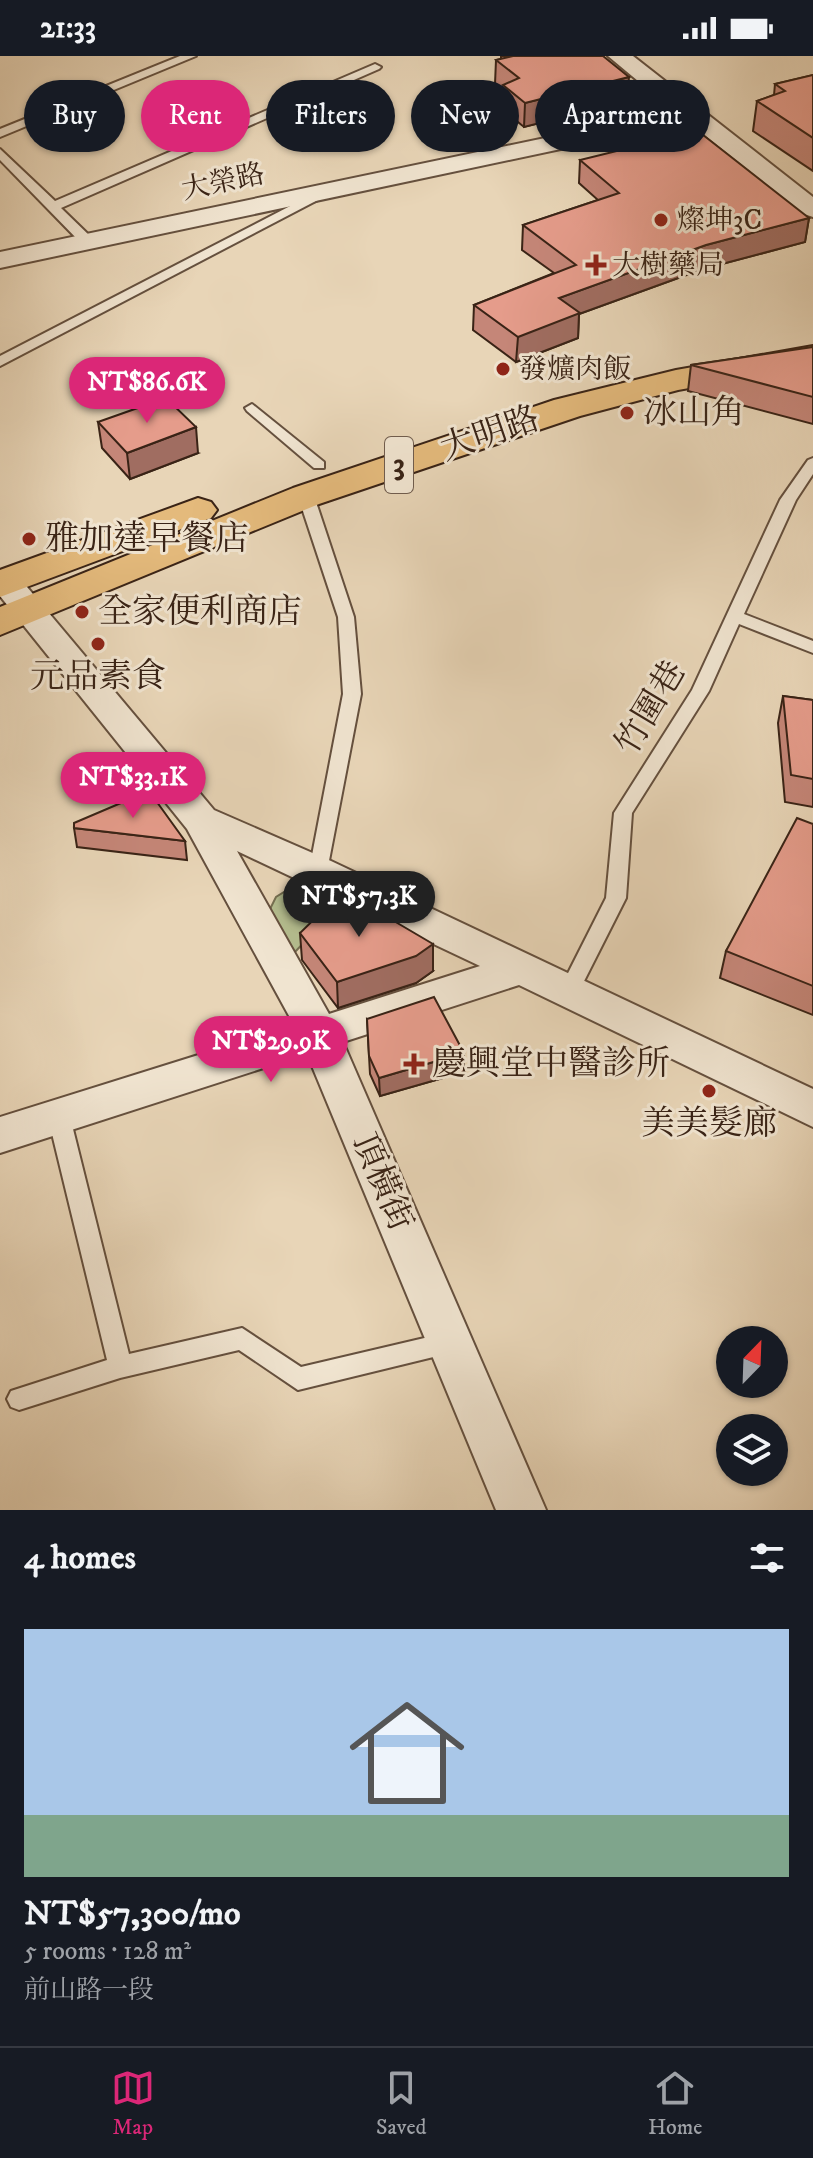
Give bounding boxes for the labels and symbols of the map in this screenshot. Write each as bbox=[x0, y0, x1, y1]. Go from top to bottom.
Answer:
street label: 大榮路 bbox=[178, 156, 268, 208]
place label: 燦坤3C bbox=[677, 203, 762, 238]
marker: 燦坤3C bbox=[652, 211, 670, 229]
place label: 大樹藥局 bbox=[612, 248, 724, 283]
marker: 大樹藥局 bbox=[587, 256, 605, 274]
place label: 發爌肉飯 bbox=[519, 352, 631, 387]
pin: NT$86.6K bbox=[64, 357, 230, 425]
marker: 發爌肉飯 bbox=[494, 360, 512, 378]
place label: 冰山角 bbox=[643, 392, 745, 434]
street label: 大明路 bbox=[435, 398, 545, 470]
marker: 冰山角 bbox=[618, 404, 636, 422]
road number: 3 bbox=[385, 437, 413, 493]
place label: 雅加達早餐店 bbox=[45, 518, 249, 560]
marker: 雅加達早餐店 bbox=[20, 530, 38, 548]
place label: 全家便利商店 bbox=[98, 591, 302, 633]
marker: 全家便利商店 bbox=[73, 603, 91, 621]
marker: 元品素食 bbox=[89, 635, 107, 653]
street label: 竹圍巷 bbox=[607, 653, 695, 763]
place label: 元品素食 bbox=[30, 656, 166, 698]
pin: NT$33.1K bbox=[50, 752, 216, 820]
pin: NT$57.3K bbox=[276, 871, 442, 939]
pin: NT$29.9K bbox=[188, 1016, 354, 1084]
place label: 慶興堂中醫診所 bbox=[432, 1043, 670, 1085]
marker: 慶興堂中醫診所 bbox=[403, 1053, 425, 1075]
marker: 美美髮廊 bbox=[700, 1082, 718, 1100]
place label: 美美髮廊 bbox=[641, 1103, 777, 1145]
street label: 頂橫街 bbox=[343, 1127, 421, 1237]
north arrow bbox=[716, 1326, 788, 1398]

